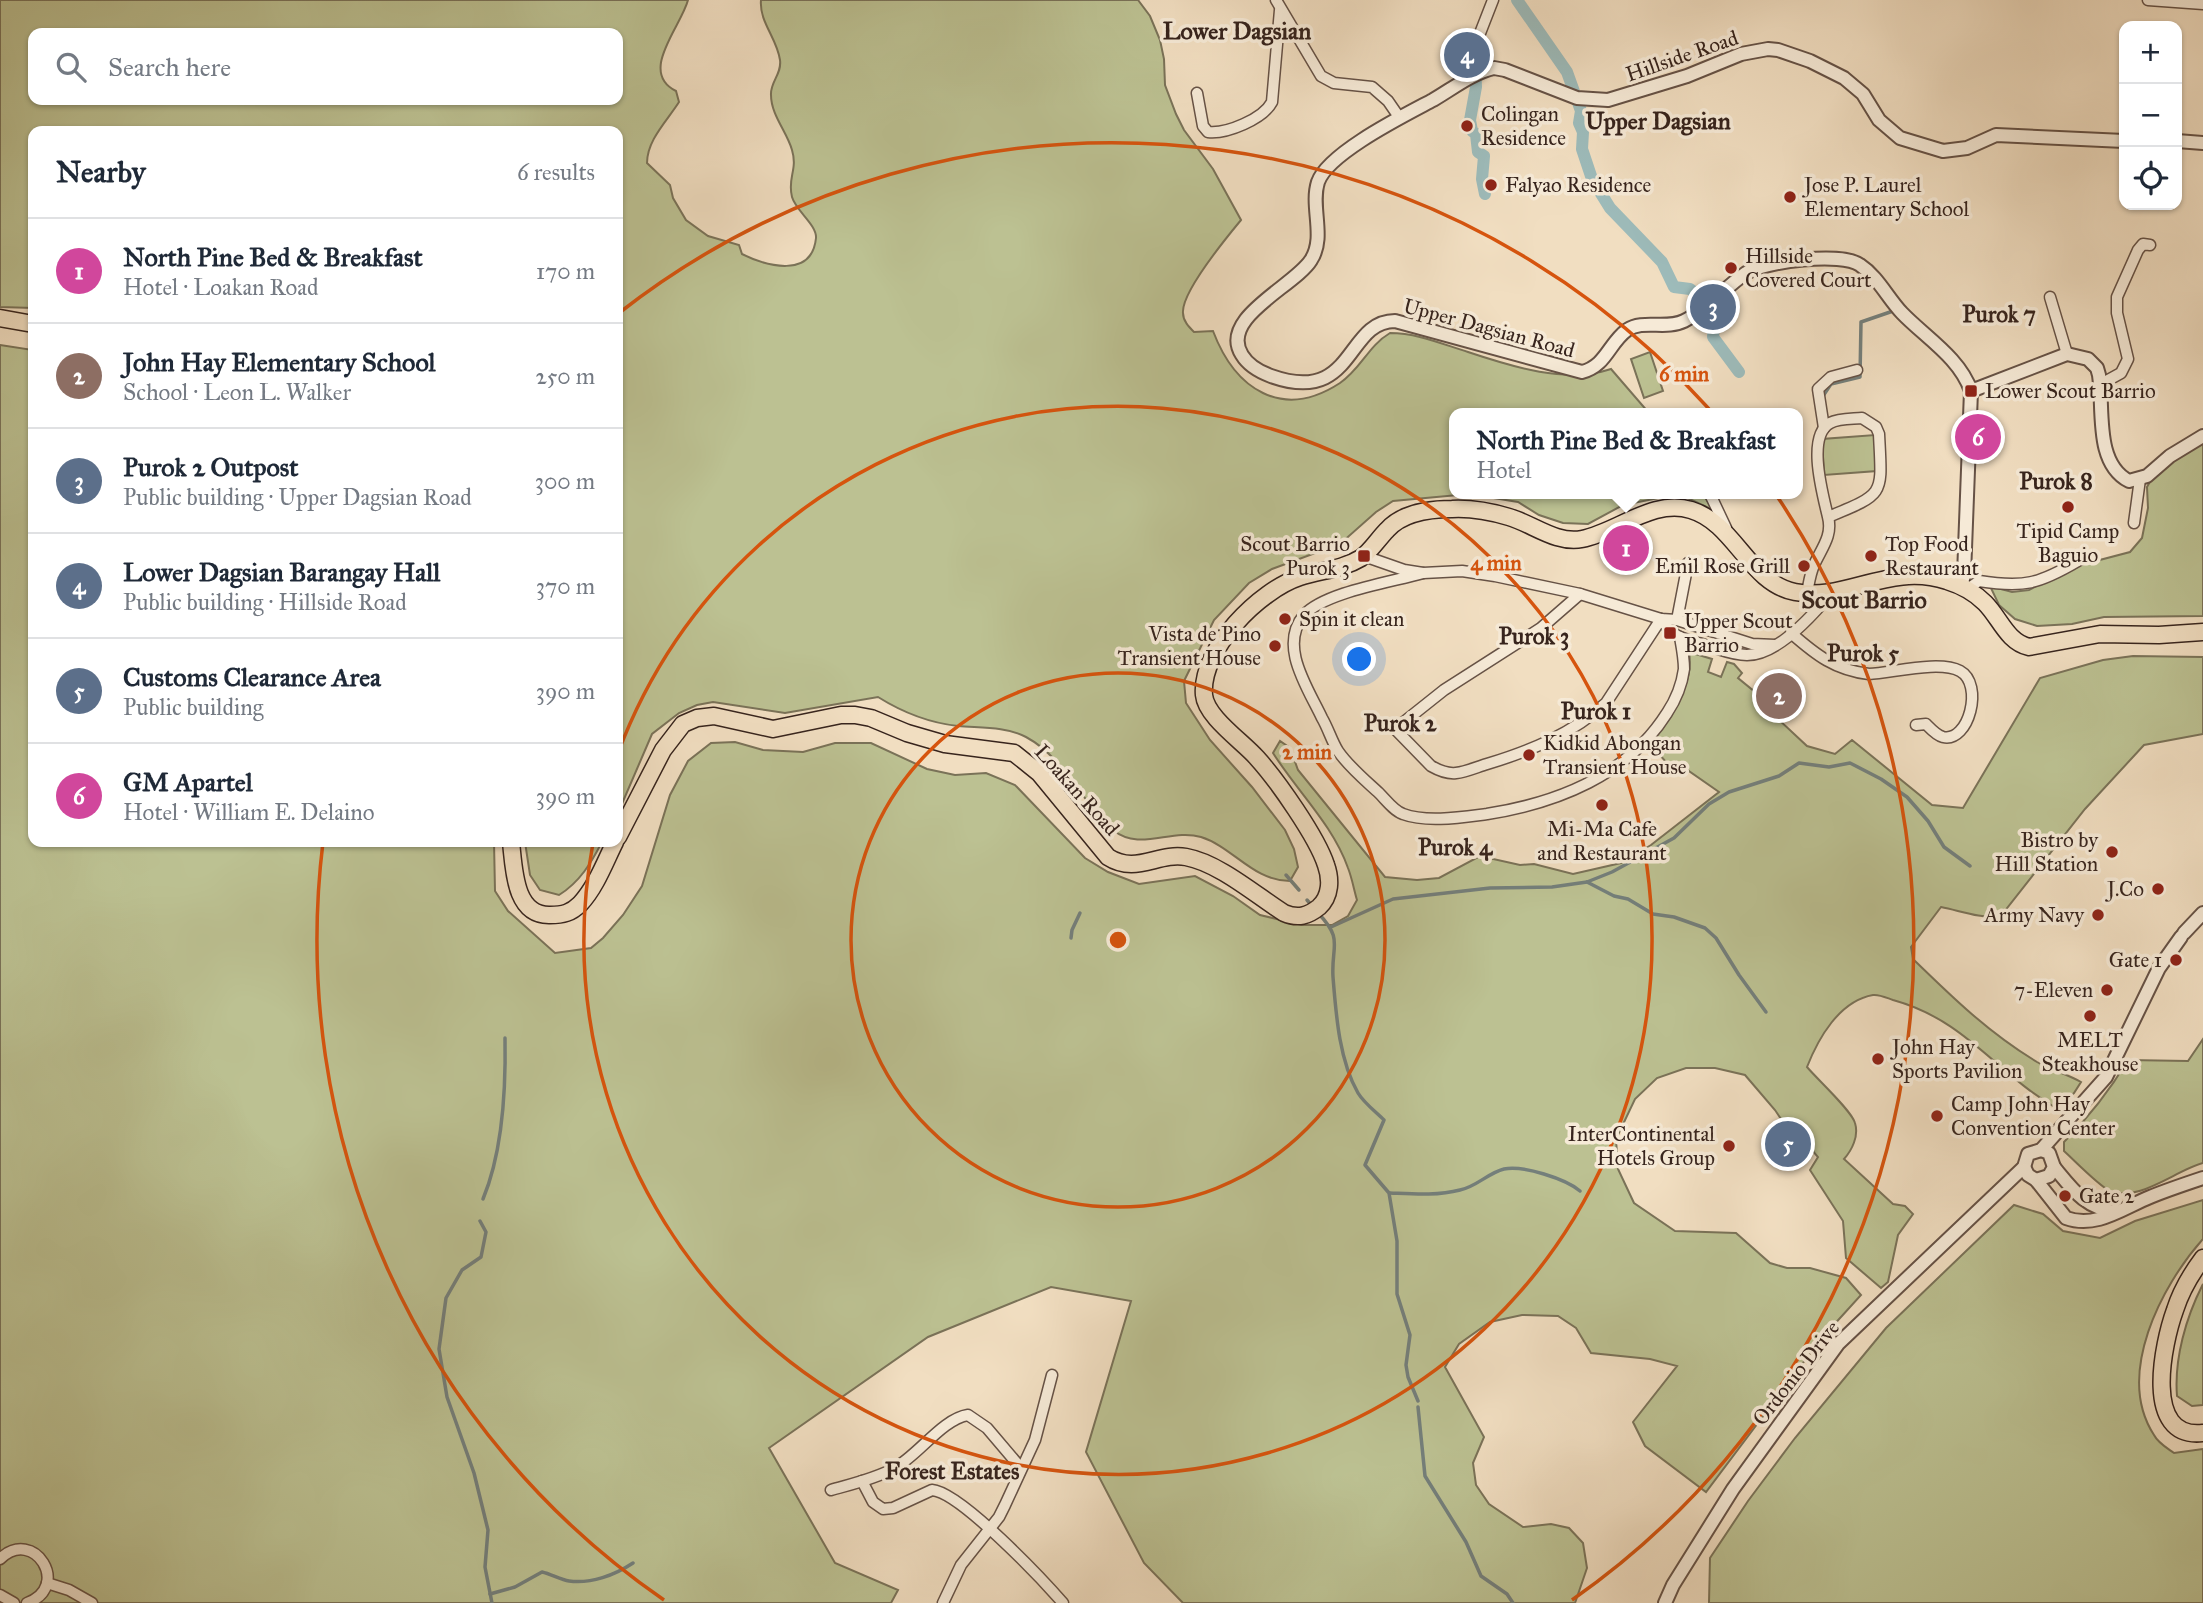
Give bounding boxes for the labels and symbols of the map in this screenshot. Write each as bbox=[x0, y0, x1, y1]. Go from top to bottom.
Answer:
district label: Lower Dagsian bbox=[1163, 16, 1311, 46]
street label: Hillside Road bbox=[1622, 24, 1742, 87]
pin: 4 bbox=[1444, 29, 1490, 81]
place label: Colingan Residence bbox=[1481, 101, 1566, 151]
district label: Upper Dagsian bbox=[1585, 106, 1731, 136]
marker: Colingan Residence bbox=[1459, 118, 1475, 134]
place label: Falyao Residence bbox=[1505, 172, 1652, 198]
place label: Jose P. Laurel Elementary School bbox=[1802, 172, 1969, 222]
marker: Falyao Residence bbox=[1483, 177, 1499, 193]
marker: Jose P. Laurel Elementary School bbox=[1782, 189, 1798, 205]
place label: Hillside Covered Court bbox=[1745, 243, 1872, 293]
marker: Hillside Covered Court bbox=[1723, 260, 1739, 276]
pin: 3 bbox=[1690, 281, 1736, 333]
street label: Upper Dagsian Road bbox=[1400, 293, 1578, 364]
district label: Purok 7 bbox=[1962, 300, 2036, 328]
text: 6 min bbox=[1659, 361, 1710, 387]
place label: Lower Scout Barrio bbox=[1985, 378, 2156, 404]
marker: Lower Scout Barrio bbox=[1963, 383, 1979, 399]
pin: 6 bbox=[1955, 411, 2001, 463]
district label: Purok 8 bbox=[2019, 467, 2093, 495]
marker: Tipid Camp Baguio bbox=[2060, 499, 2076, 515]
place label: Tipid Camp Baguio bbox=[2017, 518, 2119, 568]
pin: 1 bbox=[1603, 522, 1649, 574]
place label: Scout Barrio Purok 3 bbox=[1240, 531, 1350, 581]
place label: Top Food Restaurant bbox=[1885, 531, 1980, 581]
marker: Scout Barrio Purok 3 bbox=[1356, 548, 1372, 564]
marker: Top Food Restaurant bbox=[1863, 548, 1879, 564]
text: 4 min bbox=[1470, 550, 1522, 576]
place label: Emil Rose Grill bbox=[1655, 553, 1790, 579]
marker: Emil Rose Grill bbox=[1796, 558, 1812, 574]
district label: Scout Barrio bbox=[1801, 585, 1927, 615]
place label: Spin it clean bbox=[1299, 606, 1404, 632]
place label: Upper Scout Barrio bbox=[1684, 608, 1793, 658]
marker: Spin it clean bbox=[1277, 611, 1293, 627]
place label: Vista de Pino Transient House bbox=[1117, 621, 1261, 671]
district label: Purok 3 bbox=[1499, 622, 1569, 651]
marker: Upper Scout Barrio bbox=[1662, 625, 1678, 641]
marker: Vista de Pino Transient House bbox=[1267, 638, 1283, 654]
district label: Purok 5 bbox=[1827, 639, 1899, 667]
your location bbox=[1342, 642, 1376, 676]
pin: 2 bbox=[1756, 670, 1802, 722]
district label: Purok 1 bbox=[1561, 697, 1631, 725]
district label: Purok 2 bbox=[1364, 709, 1437, 737]
place label: Kidkid Abongan Transient House bbox=[1543, 730, 1687, 780]
street label: Loakan Road bbox=[1029, 739, 1125, 842]
text: 2 min bbox=[1282, 739, 1332, 765]
marker: Kidkid Abongan Transient House bbox=[1521, 747, 1537, 763]
marker: Mi-Ma Cafe and Restaurant bbox=[1594, 797, 1610, 813]
place label: Mi-Ma Cafe and Restaurant bbox=[1537, 816, 1667, 866]
place label: Bistro by Hill Station bbox=[1995, 827, 2099, 877]
district label: Purok 4 bbox=[1418, 833, 1493, 861]
marker: Bistro by Hill Station bbox=[2104, 844, 2120, 860]
place label: J.Co bbox=[2105, 876, 2144, 902]
marker: J.Co bbox=[2150, 881, 2166, 897]
place label: Army Navy bbox=[1983, 902, 2085, 928]
marker: Army Navy bbox=[2090, 907, 2106, 923]
centre of rings bbox=[1106, 928, 1130, 952]
place label: Gate 1 bbox=[2109, 947, 2162, 973]
marker: Gate 1 bbox=[2168, 952, 2184, 968]
place label: 7-Eleven bbox=[2014, 977, 2093, 1003]
marker: 7-Eleven bbox=[2099, 982, 2115, 998]
marker: MELT Steakhouse bbox=[2082, 1008, 2098, 1024]
place label: MELT Steakhouse bbox=[2042, 1027, 2139, 1077]
place label: John Hay Sports Pavilion bbox=[1890, 1034, 2022, 1084]
marker: John Hay Sports Pavilion bbox=[1870, 1051, 1886, 1067]
place label: Camp John Hay Convention Center bbox=[1951, 1091, 2115, 1141]
marker: Camp John Hay Convention Center bbox=[1929, 1108, 1945, 1124]
pin: 5 bbox=[1765, 1118, 1811, 1170]
place label: InterContinental Hotels Group bbox=[1568, 1121, 1715, 1171]
marker: InterContinental Hotels Group bbox=[1721, 1138, 1737, 1154]
place label: Gate 2 bbox=[2079, 1183, 2135, 1209]
marker: Gate 2 bbox=[2057, 1188, 2073, 1204]
street label: Ordonio Drive bbox=[1747, 1315, 1845, 1431]
district label: Forest Estates bbox=[885, 1457, 1020, 1485]

